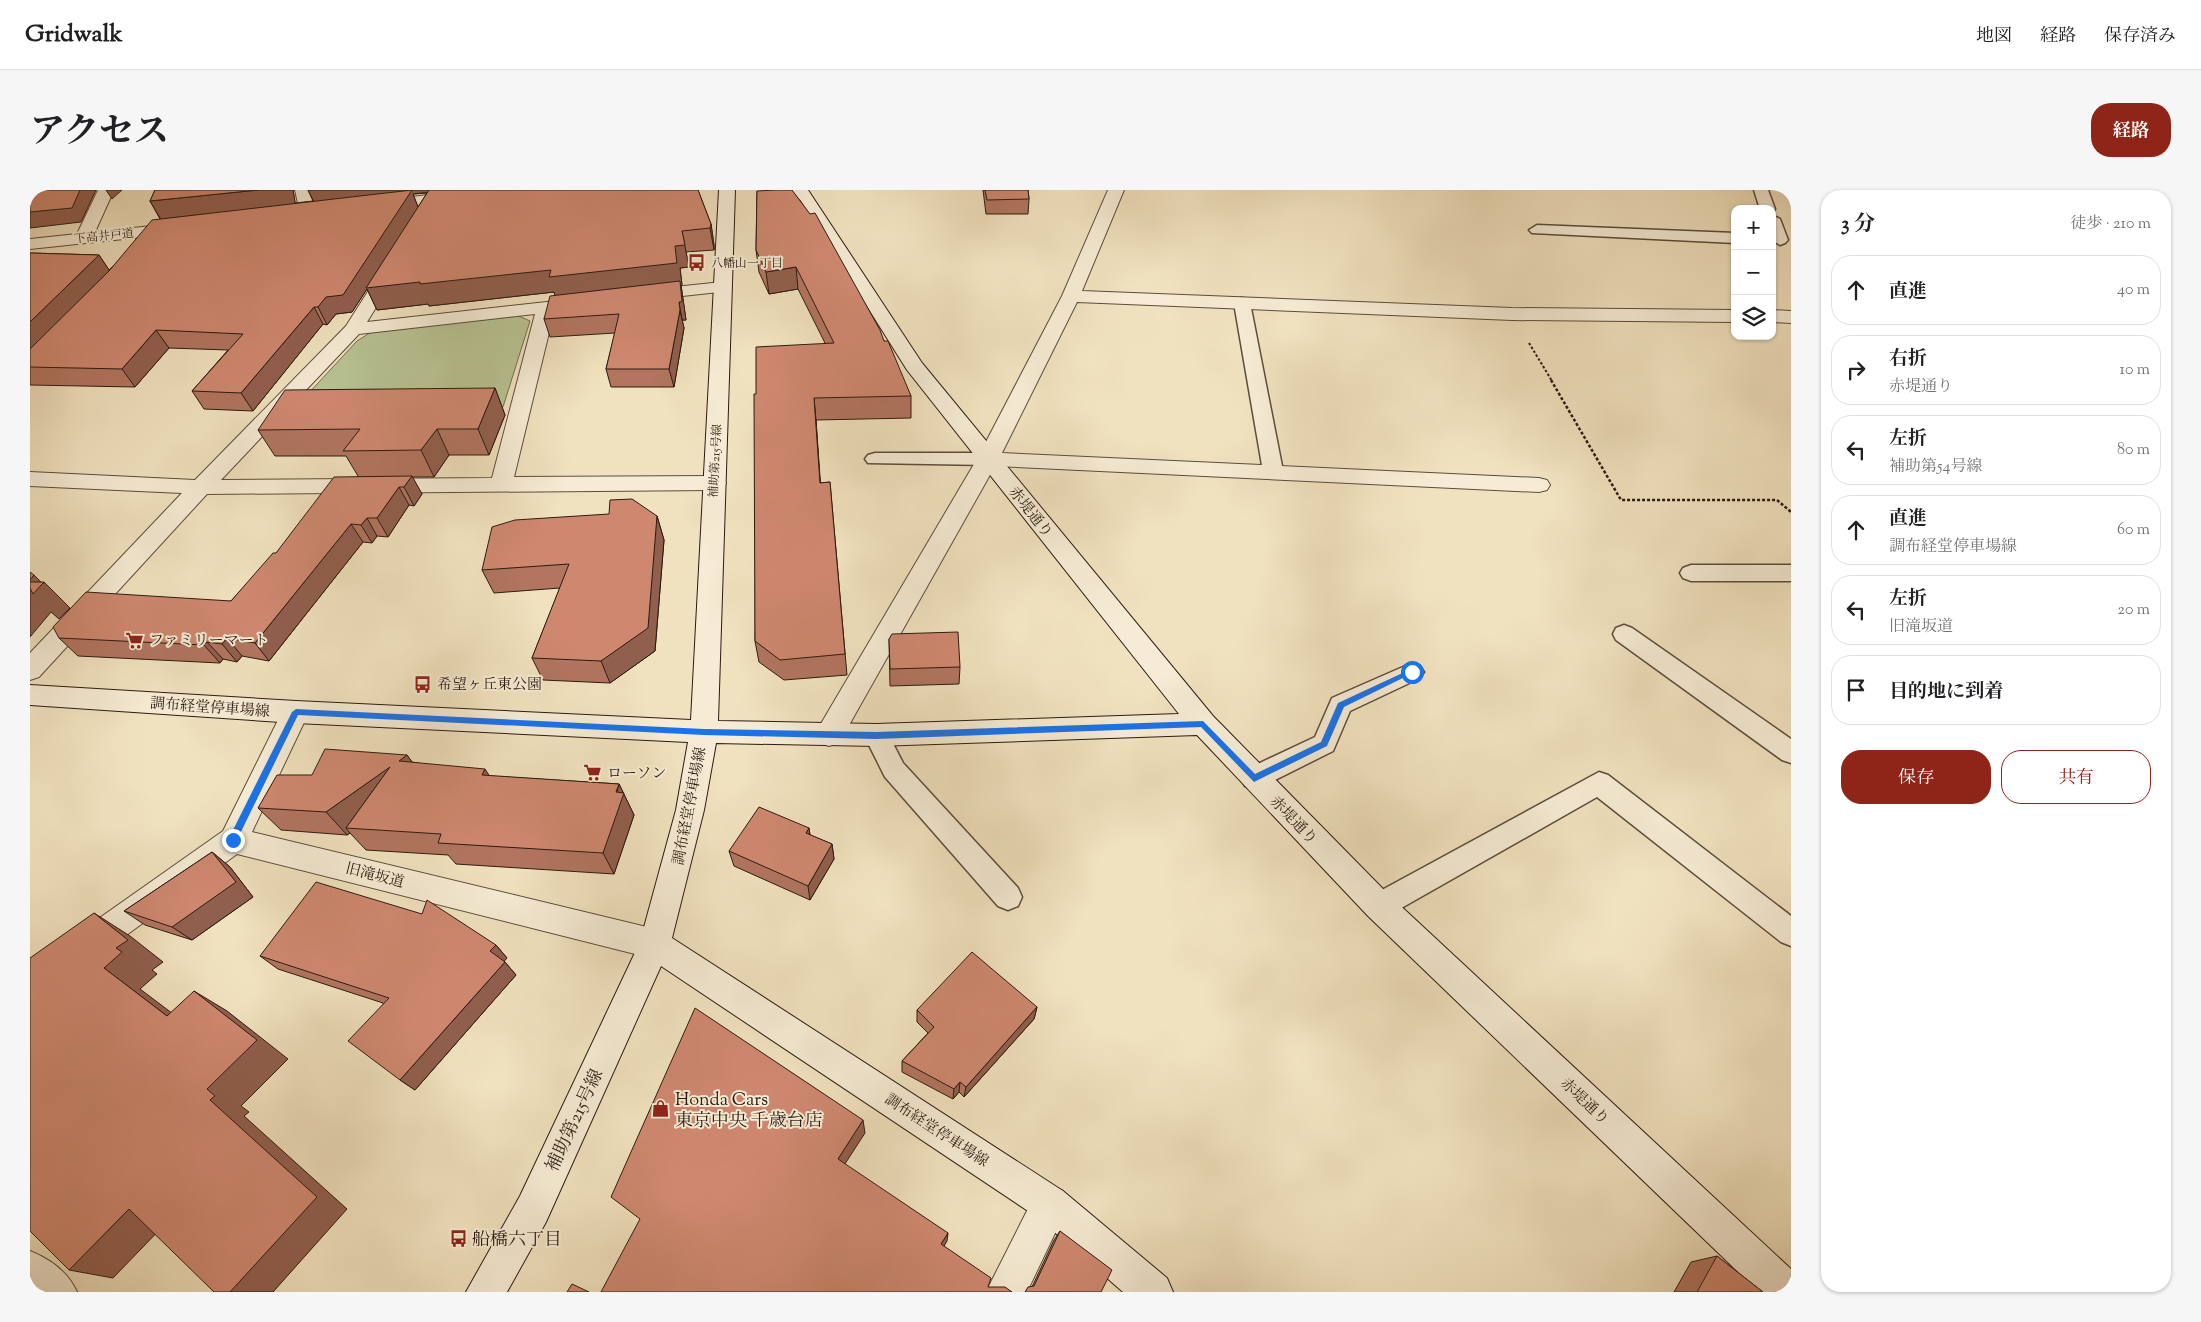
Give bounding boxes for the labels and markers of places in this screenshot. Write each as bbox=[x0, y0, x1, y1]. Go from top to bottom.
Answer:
bus stop icon: 八幡山一丁目 bbox=[687, 253, 707, 273]
place label: 八幡山一丁目 bbox=[711, 255, 783, 273]
supermarket icon: ファミリーマート bbox=[125, 630, 145, 650]
place label: ファミリーマート bbox=[149, 631, 269, 652]
bus stop icon: 希望ヶ丘東公園 bbox=[413, 674, 433, 694]
place label: 希望ヶ丘東公園 bbox=[437, 675, 542, 696]
supermarket icon: ローソン bbox=[583, 763, 603, 783]
place label: ローソン bbox=[607, 764, 666, 785]
place label: Honda Cars 東京中央 千歳台店 bbox=[675, 1088, 823, 1135]
shop icon: Honda Cars 東京中央 千歳台店 bbox=[651, 1099, 671, 1119]
place label: 船橋六丁目 bbox=[472, 1228, 562, 1254]
bus stop icon: 船橋六丁目 bbox=[448, 1229, 468, 1249]

